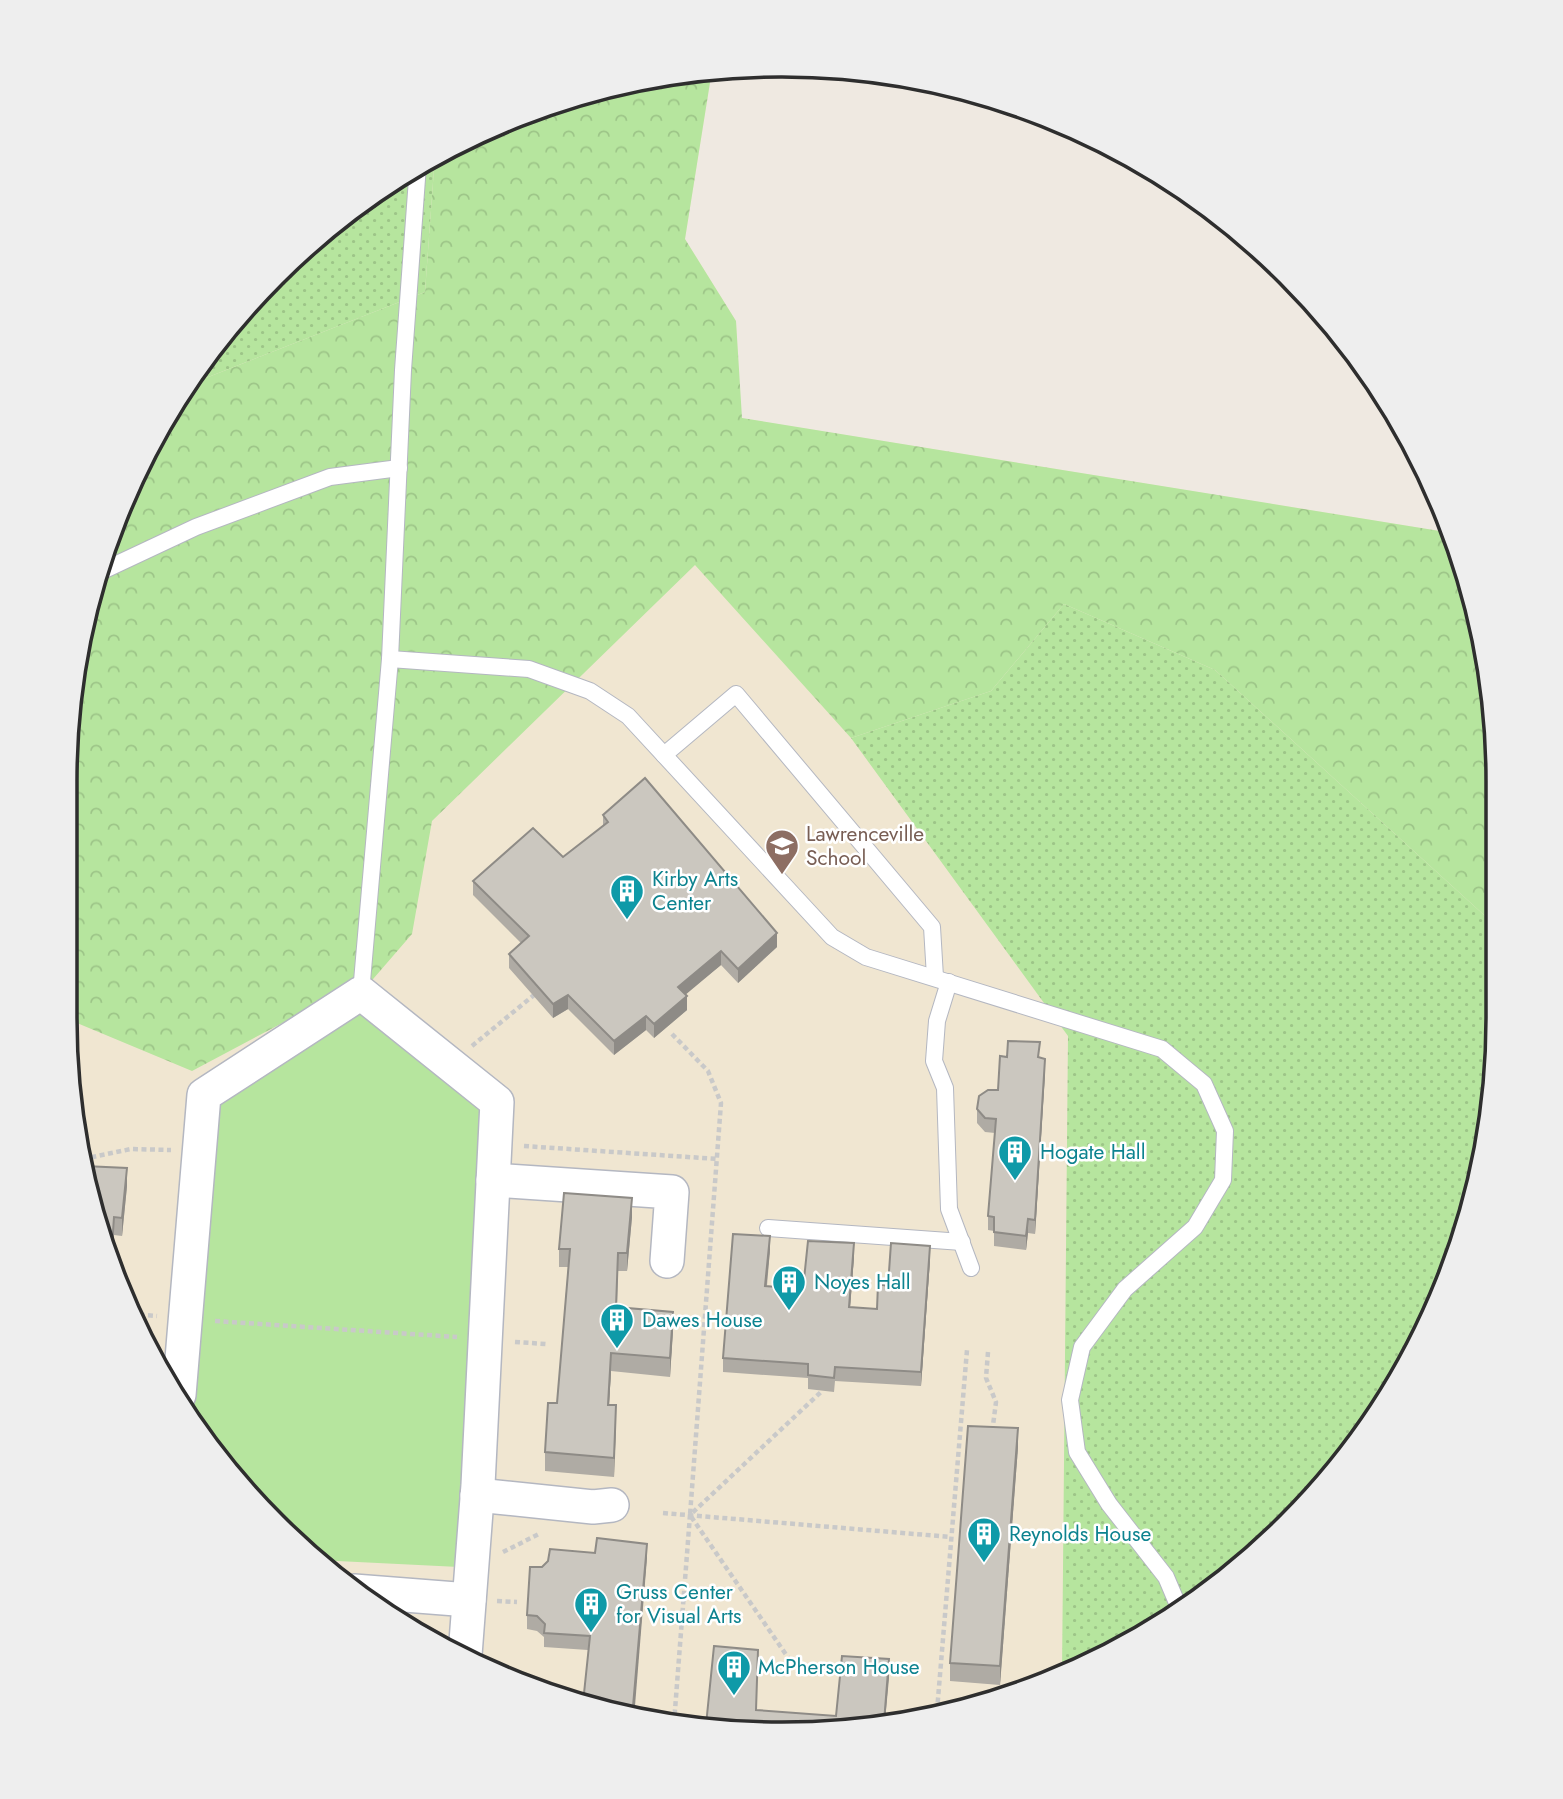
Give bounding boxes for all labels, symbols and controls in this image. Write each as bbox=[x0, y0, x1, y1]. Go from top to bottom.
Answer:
place label: Lawrenceville School bbox=[806, 819, 924, 873]
school or university icon: Lawrenceville School bbox=[763, 827, 801, 876]
place label: Kirby Arts Center bbox=[652, 864, 738, 918]
building icon: Kirby Arts Center bbox=[608, 872, 646, 921]
building icon: Hogate Hall bbox=[996, 1133, 1034, 1182]
place label: Hogate Hall bbox=[1040, 1137, 1145, 1167]
building icon: Noyes Hall bbox=[770, 1263, 808, 1312]
place label: Noyes Hall bbox=[814, 1267, 911, 1297]
building icon: Dawes House bbox=[598, 1301, 636, 1350]
place label: Dawes House bbox=[642, 1305, 763, 1335]
building icon: Reynolds House bbox=[965, 1515, 1003, 1564]
place label: Reynolds House bbox=[1009, 1519, 1152, 1549]
place label: Gruss Center for Visual Arts bbox=[616, 1577, 742, 1631]
building icon: Gruss Center for Visual Arts bbox=[572, 1585, 610, 1634]
building icon: McPherson House bbox=[715, 1648, 753, 1697]
place label: McPherson House bbox=[758, 1652, 920, 1682]

